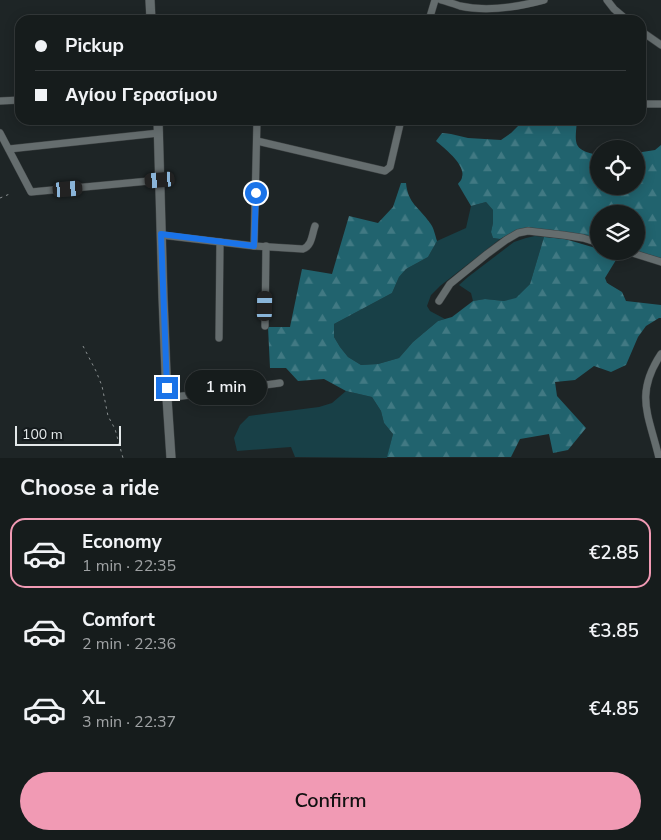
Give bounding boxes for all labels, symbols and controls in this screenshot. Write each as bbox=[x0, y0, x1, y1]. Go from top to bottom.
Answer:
text: Pickup bbox=[65, 33, 124, 59]
text: Αγίου Γερασίμου bbox=[65, 82, 217, 108]
map controls bbox=[590, 140, 645, 260]
button: locate bbox=[590, 140, 645, 195]
car bbox=[144, 171, 175, 189]
car bbox=[52, 180, 83, 198]
route start bbox=[245, 182, 267, 204]
button: layers bbox=[590, 205, 645, 260]
car bbox=[257, 291, 272, 321]
callout: 1 min bbox=[184, 370, 267, 406]
text: 1 min bbox=[206, 376, 246, 398]
route end bbox=[156, 377, 178, 399]
scale bar bbox=[15, 422, 121, 446]
text: 100 m bbox=[22, 425, 63, 444]
text: Choose a ride bbox=[20, 473, 159, 503]
text: Economy bbox=[82, 529, 162, 555]
icon: car bbox=[22, 531, 67, 576]
text: €2.85 bbox=[589, 540, 639, 566]
text: 1 min · 22:35 bbox=[82, 555, 176, 577]
text: Comfort bbox=[82, 607, 155, 633]
icon: car bbox=[22, 609, 67, 654]
text: €3.85 bbox=[589, 618, 639, 644]
text: 2 min · 22:36 bbox=[82, 633, 176, 655]
text: XL bbox=[82, 685, 105, 711]
icon: car bbox=[22, 687, 67, 732]
text: €4.85 bbox=[589, 696, 639, 722]
text: 3 min · 22:37 bbox=[82, 711, 176, 733]
button: Confirm bbox=[20, 772, 641, 830]

